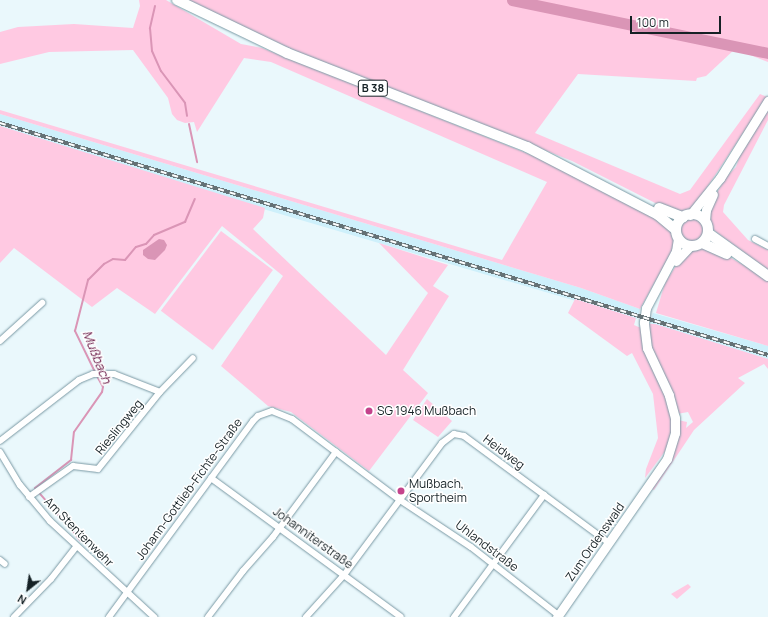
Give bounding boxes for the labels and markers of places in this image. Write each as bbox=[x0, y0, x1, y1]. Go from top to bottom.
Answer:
place label: SG 1946 Mußbach bbox=[377, 404, 476, 418]
marker: SG 1946 Mußbach bbox=[364, 406, 374, 416]
place label: Mußbach, Sportheim bbox=[409, 477, 467, 505]
marker: Mußbach, Sportheim bbox=[396, 486, 406, 496]

